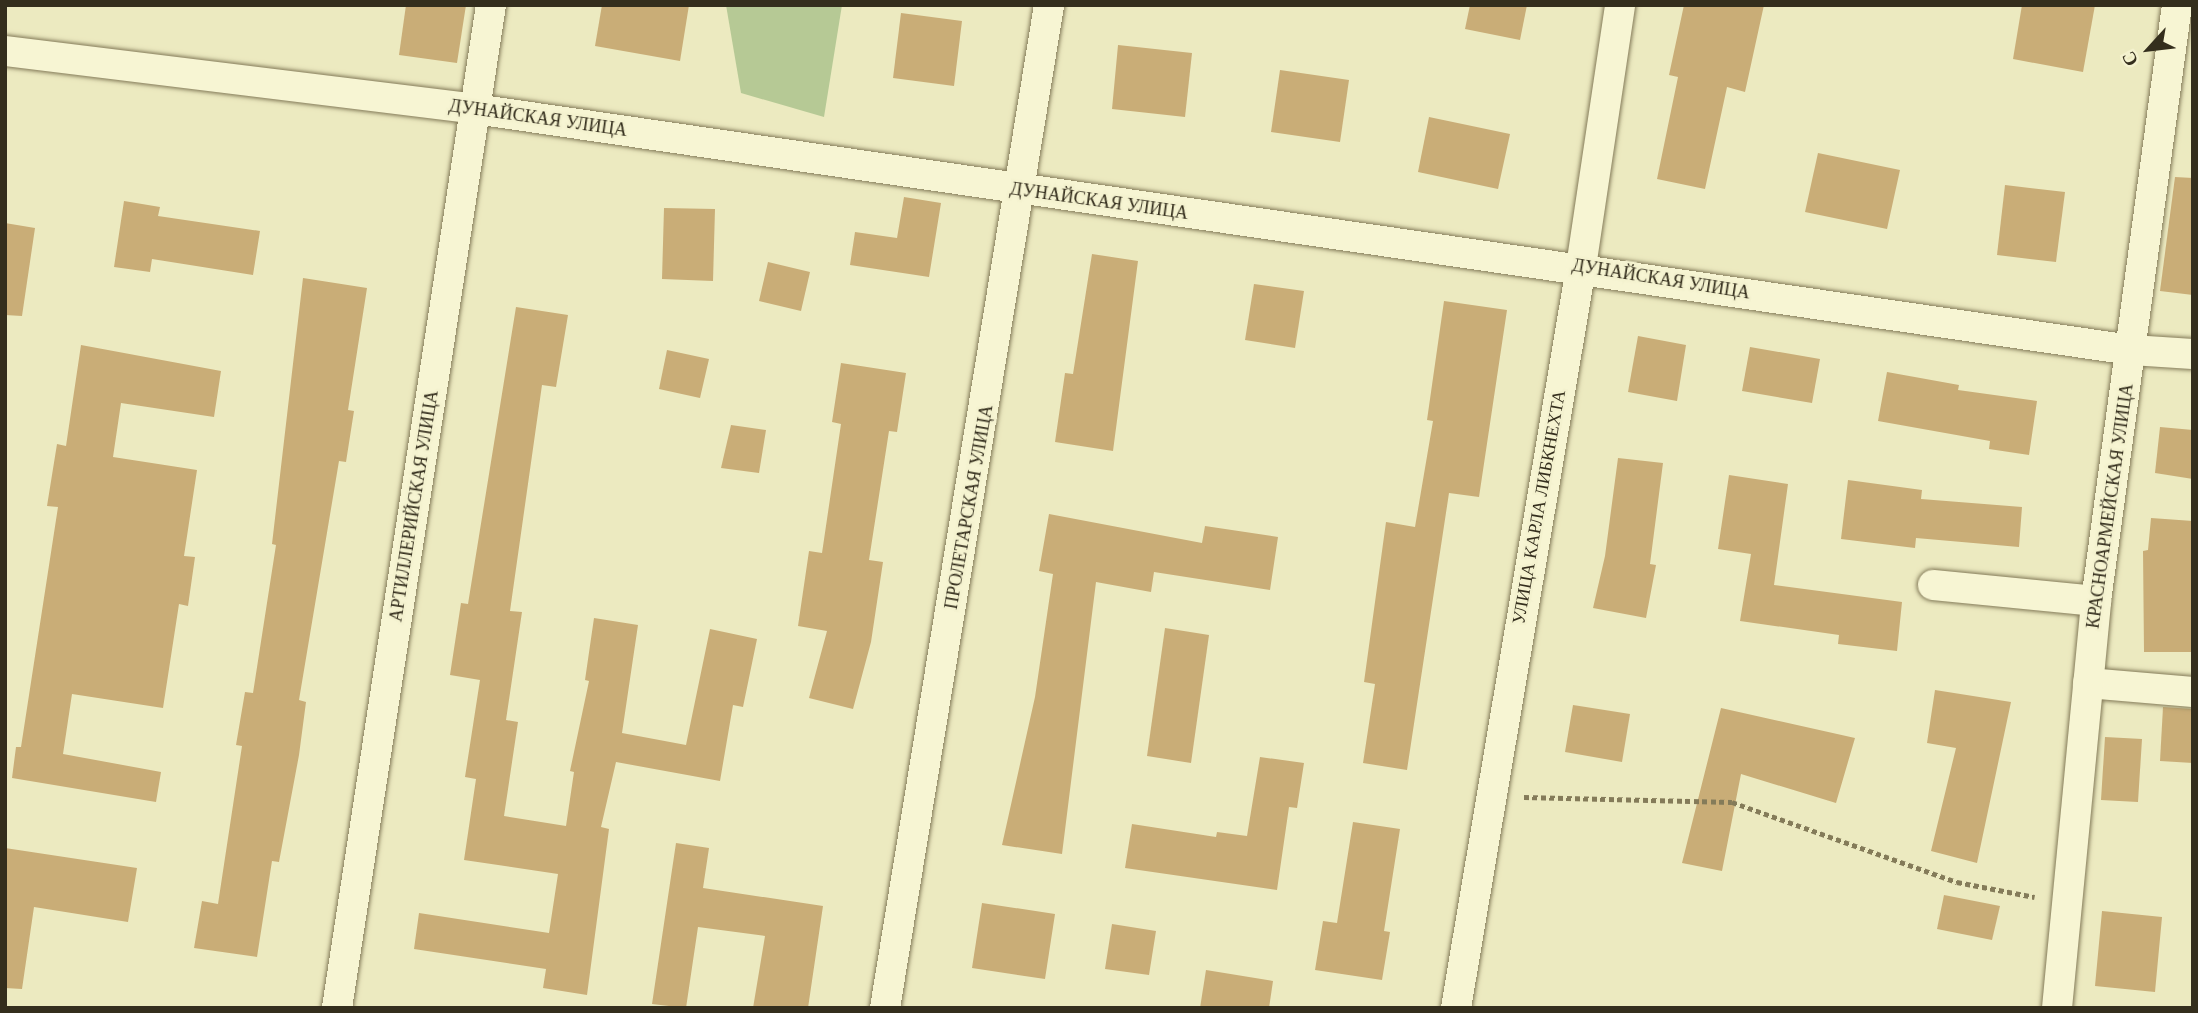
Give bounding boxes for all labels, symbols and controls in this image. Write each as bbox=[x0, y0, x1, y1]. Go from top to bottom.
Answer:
north arrow bbox=[2114, 14, 2184, 84]
text: С bbox=[2117, 48, 2142, 70]
street label: ДУНАЙСКАЯ УЛИЦА bbox=[448, 95, 628, 141]
street label: ДУНАЙСКАЯ УЛИЦА bbox=[1009, 178, 1189, 224]
street label: ДУНАЙСКАЯ УЛИЦА bbox=[1571, 254, 1751, 304]
street label: КРАСНОАРМЕЙСКАЯ УЛИЦА bbox=[2082, 382, 2138, 630]
street label: УЛИЦА КАРЛА ЛИБКНЕХТА bbox=[1508, 388, 1570, 626]
street label: АРТИЛЛЕРИЙСКАЯ УЛИЦА bbox=[385, 389, 443, 623]
street label: ПРОЛЕТАРСКАЯ УЛИЦА bbox=[940, 403, 998, 611]

